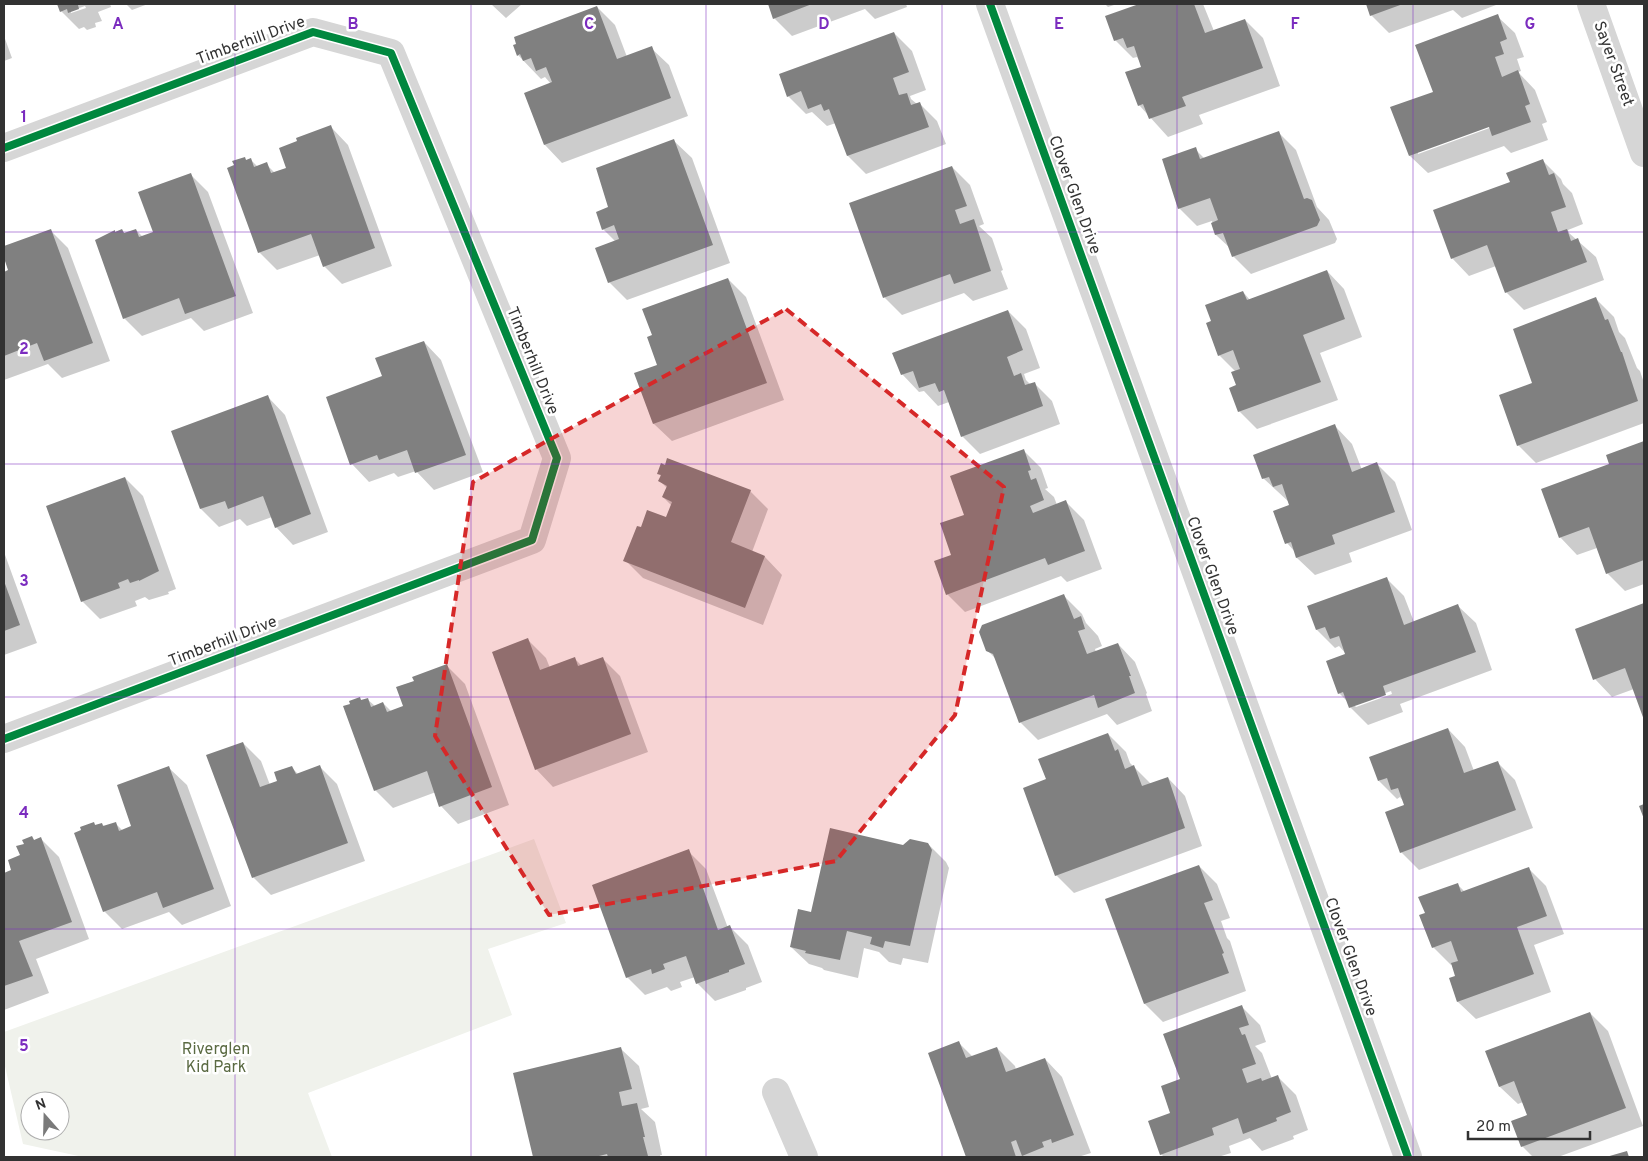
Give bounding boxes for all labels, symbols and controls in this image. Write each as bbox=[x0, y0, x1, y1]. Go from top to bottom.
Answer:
street label: Timberhill Drive bbox=[194, 12, 308, 70]
text: A bbox=[112, 15, 124, 35]
text: B bbox=[347, 15, 359, 35]
text: C bbox=[584, 15, 594, 35]
text: D bbox=[818, 15, 830, 35]
text: E bbox=[1054, 15, 1064, 35]
text: F bbox=[1290, 15, 1300, 35]
text: G bbox=[1525, 15, 1535, 35]
street label: Sayer Street bbox=[1588, 19, 1638, 109]
text: 1 bbox=[21, 108, 27, 128]
street label: Clover Glen Drive bbox=[1043, 133, 1105, 257]
street label: Timberhill Drive bbox=[501, 304, 563, 418]
text: 2 bbox=[19, 340, 29, 360]
street label: Clover Glen Drive bbox=[1181, 514, 1243, 638]
text: 3 bbox=[19, 572, 29, 592]
street label: Timberhill Drive bbox=[166, 612, 280, 672]
text: 4 bbox=[19, 804, 29, 824]
street label: Clover Glen Drive bbox=[1319, 895, 1381, 1019]
text: 5 bbox=[19, 1037, 29, 1057]
park label: Riverglen Kid Park bbox=[182, 1040, 250, 1078]
north arrow bbox=[20, 1091, 70, 1141]
text: N bbox=[33, 1095, 49, 1115]
scale bar bbox=[1468, 1108, 1590, 1140]
text: 20 m bbox=[1476, 1118, 1511, 1137]

